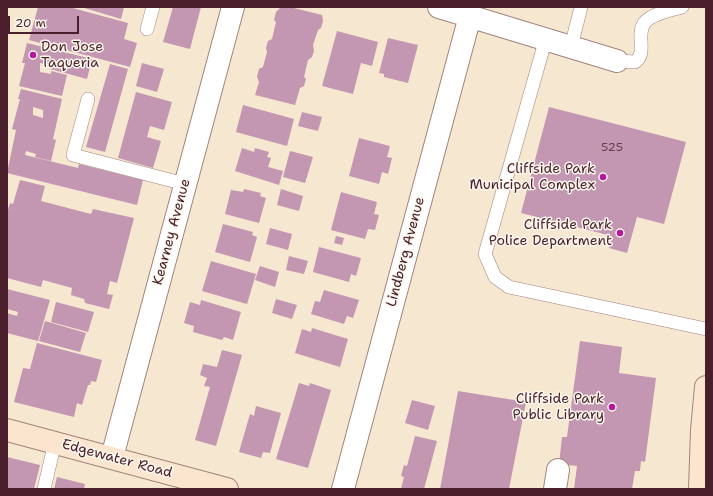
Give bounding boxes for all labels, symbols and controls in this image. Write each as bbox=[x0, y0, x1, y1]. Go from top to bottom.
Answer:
scale bar bbox=[10, 8, 81, 34]
text: 20 m bbox=[15, 15, 46, 31]
place label: Don Jose Taqueria bbox=[41, 39, 103, 72]
marker: Don Jose Taqueria bbox=[28, 50, 38, 60]
house number: 525 bbox=[601, 141, 623, 155]
place label: Cliffside Park Municipal Complex bbox=[469, 161, 595, 194]
marker: Cliffside Park Municipal Complex bbox=[598, 172, 608, 182]
street label: Kearney Avenue bbox=[150, 177, 194, 287]
street label: Lindberg Avenue bbox=[383, 195, 429, 309]
place label: Cliffside Park Police Department bbox=[489, 217, 612, 250]
marker: Cliffside Park Police Department bbox=[615, 228, 625, 238]
place label: Cliffside Park Public Library bbox=[512, 391, 604, 424]
marker: Cliffside Park Public Library bbox=[607, 402, 617, 412]
street label: Edgewater Road bbox=[60, 436, 174, 482]

